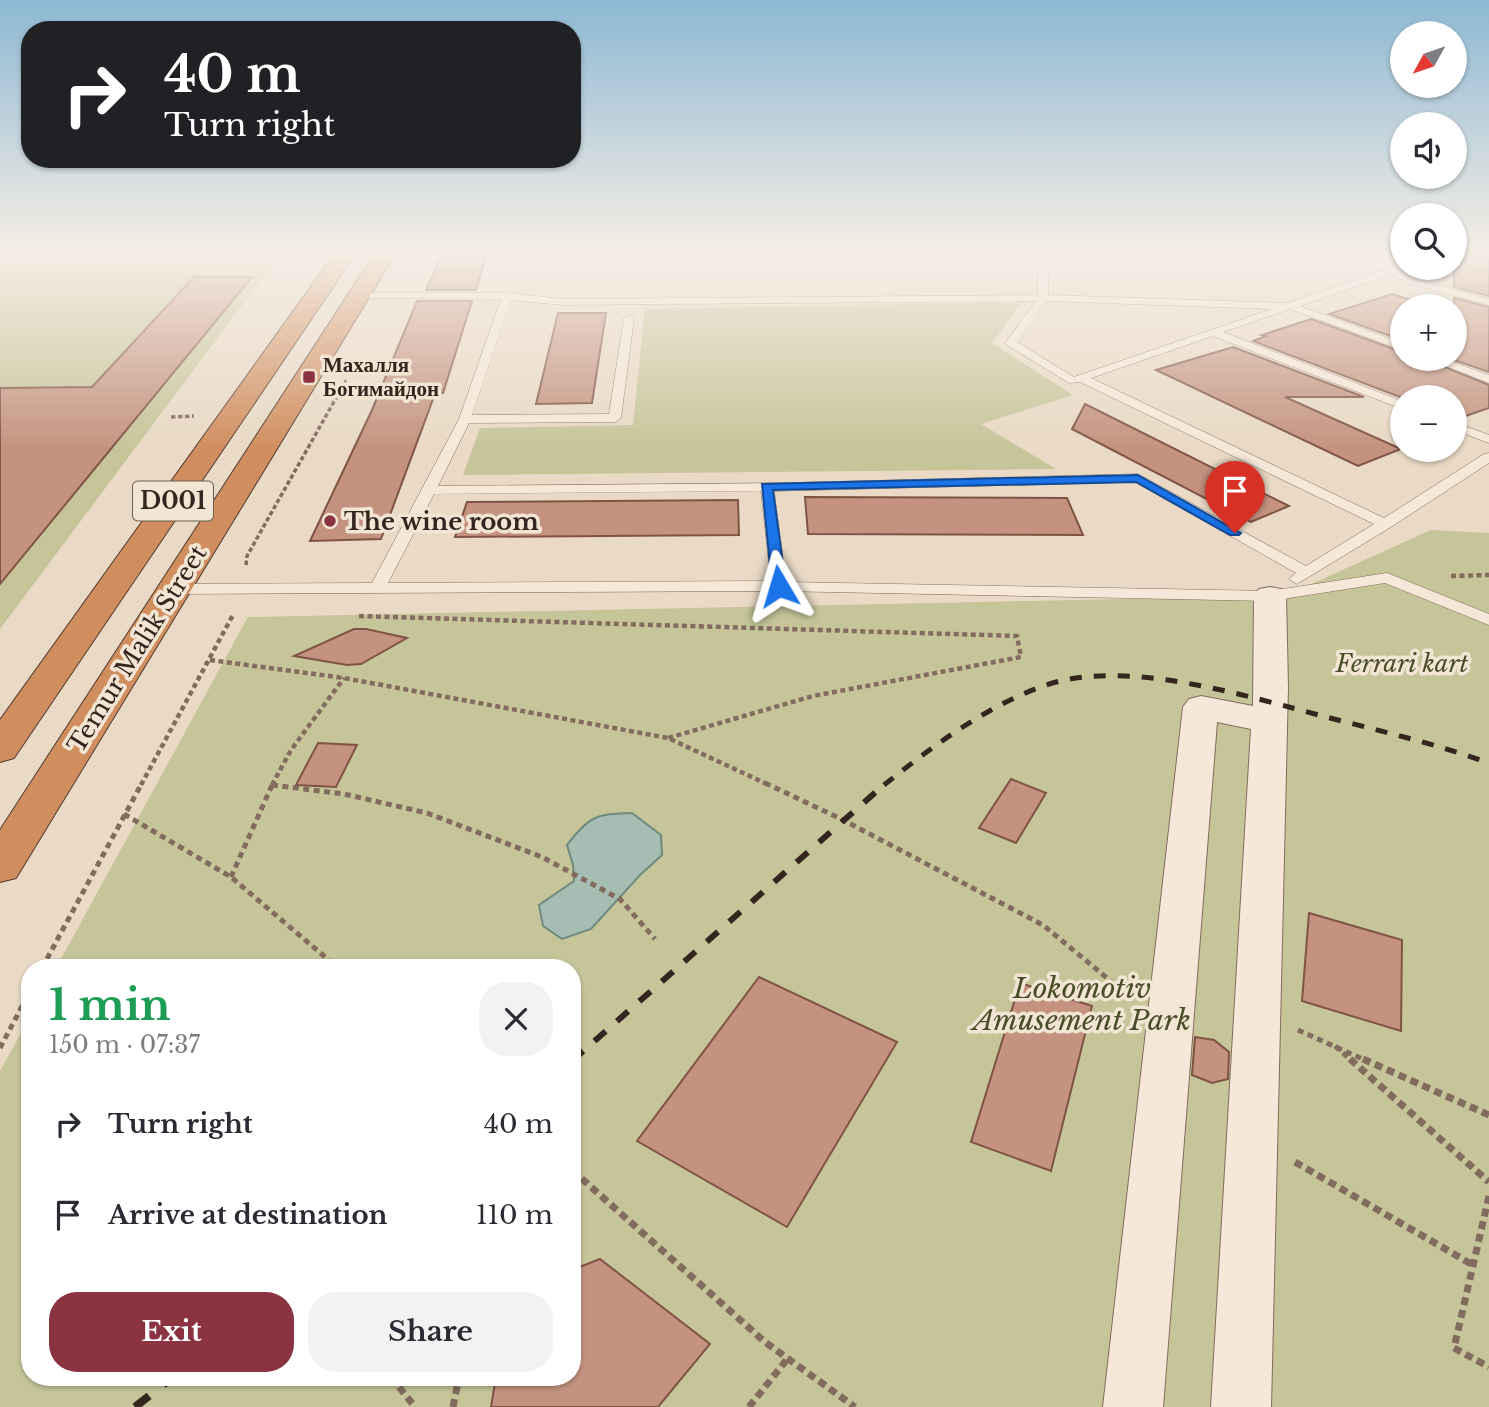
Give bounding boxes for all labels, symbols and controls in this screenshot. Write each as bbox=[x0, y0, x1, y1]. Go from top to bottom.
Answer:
north arrow bbox=[1390, 21, 1466, 98]
map controls bbox=[1390, 21, 1467, 462]
text: 40 m bbox=[164, 44, 301, 105]
icon: right bbox=[49, 49, 140, 140]
text: Turn right bbox=[164, 105, 335, 145]
button: sound bbox=[1390, 112, 1467, 189]
button: search bbox=[1390, 203, 1467, 280]
button: + bbox=[1390, 294, 1467, 371]
place label: Махалля Богимайдон bbox=[323, 352, 439, 402]
marker: Махалля Богимайдон bbox=[301, 369, 317, 385]
button: − bbox=[1390, 385, 1467, 462]
pin bbox=[1205, 461, 1265, 533]
icon: arrive bbox=[1216, 472, 1254, 510]
road number: D001 bbox=[133, 481, 213, 520]
place label: The wine room bbox=[344, 507, 539, 536]
marker: The wine room bbox=[322, 513, 338, 529]
street label: Temur Malik Street bbox=[61, 540, 213, 758]
position arrow bbox=[742, 549, 816, 623]
park label: Ferrari kart bbox=[1335, 649, 1468, 678]
park label: Lokomotiv Amusement Park bbox=[969, 971, 1191, 1038]
text: 1 min bbox=[49, 979, 171, 1031]
button: close bbox=[479, 982, 553, 1056]
text: 150 m · 07:37 bbox=[49, 1031, 200, 1059]
icon: right bbox=[49, 1105, 87, 1143]
text: Turn right bbox=[108, 1108, 253, 1140]
text: 40 m bbox=[484, 1108, 553, 1140]
icon: arrive bbox=[49, 1196, 87, 1234]
text: Arrive at destination bbox=[108, 1199, 388, 1231]
text: 110 m bbox=[476, 1199, 553, 1231]
button: Exit bbox=[49, 1292, 294, 1372]
button: Share bbox=[308, 1292, 553, 1372]

